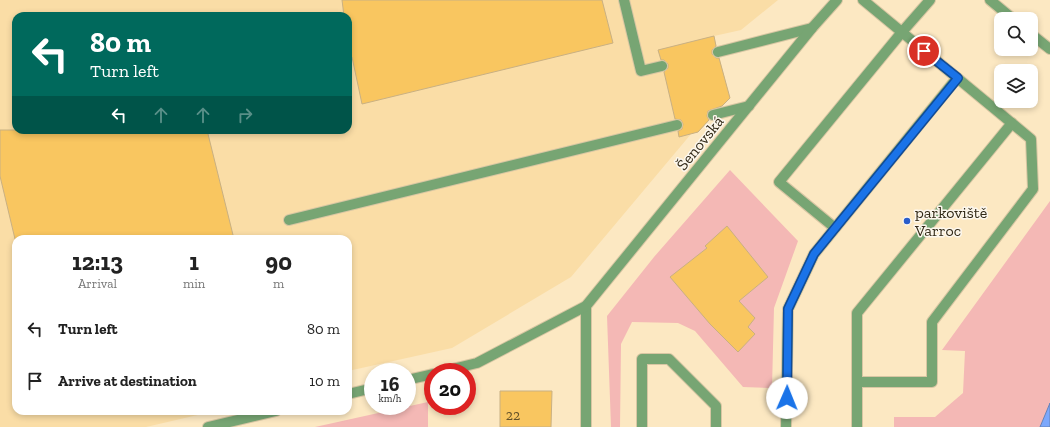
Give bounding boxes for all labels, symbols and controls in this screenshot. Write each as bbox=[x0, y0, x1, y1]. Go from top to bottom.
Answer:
map controls bbox=[994, 12, 1038, 108]
button: search bbox=[994, 12, 1038, 56]
text: 80 m bbox=[90, 26, 151, 59]
icon: left bbox=[24, 28, 76, 80]
pin bbox=[907, 34, 941, 68]
icon: arrive bbox=[913, 40, 935, 62]
text: Turn left bbox=[90, 60, 159, 82]
button: layers bbox=[994, 64, 1038, 108]
icon: left bbox=[108, 104, 130, 126]
icon: ahead bbox=[150, 104, 172, 126]
icon: ahead bbox=[192, 104, 214, 126]
icon: right bbox=[234, 104, 256, 126]
street label: Šenovská bbox=[672, 112, 728, 174]
place label: parkoviště Varroc bbox=[914, 203, 987, 240]
marker: parkoviště Varroc bbox=[902, 216, 912, 226]
text: 12:13 bbox=[72, 247, 123, 276]
text: 1 bbox=[189, 247, 199, 276]
text: 90 bbox=[265, 247, 292, 276]
text: Arrival bbox=[78, 276, 117, 291]
text: min bbox=[183, 276, 205, 291]
text: m bbox=[273, 276, 284, 291]
icon: left bbox=[24, 318, 46, 340]
text: Turn left bbox=[58, 320, 118, 338]
text: 80 m bbox=[307, 320, 340, 338]
speed limit sign: 20 bbox=[424, 363, 476, 415]
icon: arrive bbox=[24, 370, 46, 392]
text: Arrive at destination bbox=[58, 372, 197, 390]
text: 10 m bbox=[309, 372, 340, 390]
text: 16 bbox=[381, 372, 399, 396]
position arrow bbox=[766, 377, 808, 419]
text: km/h bbox=[379, 393, 401, 405]
house number: 22 bbox=[506, 407, 520, 424]

